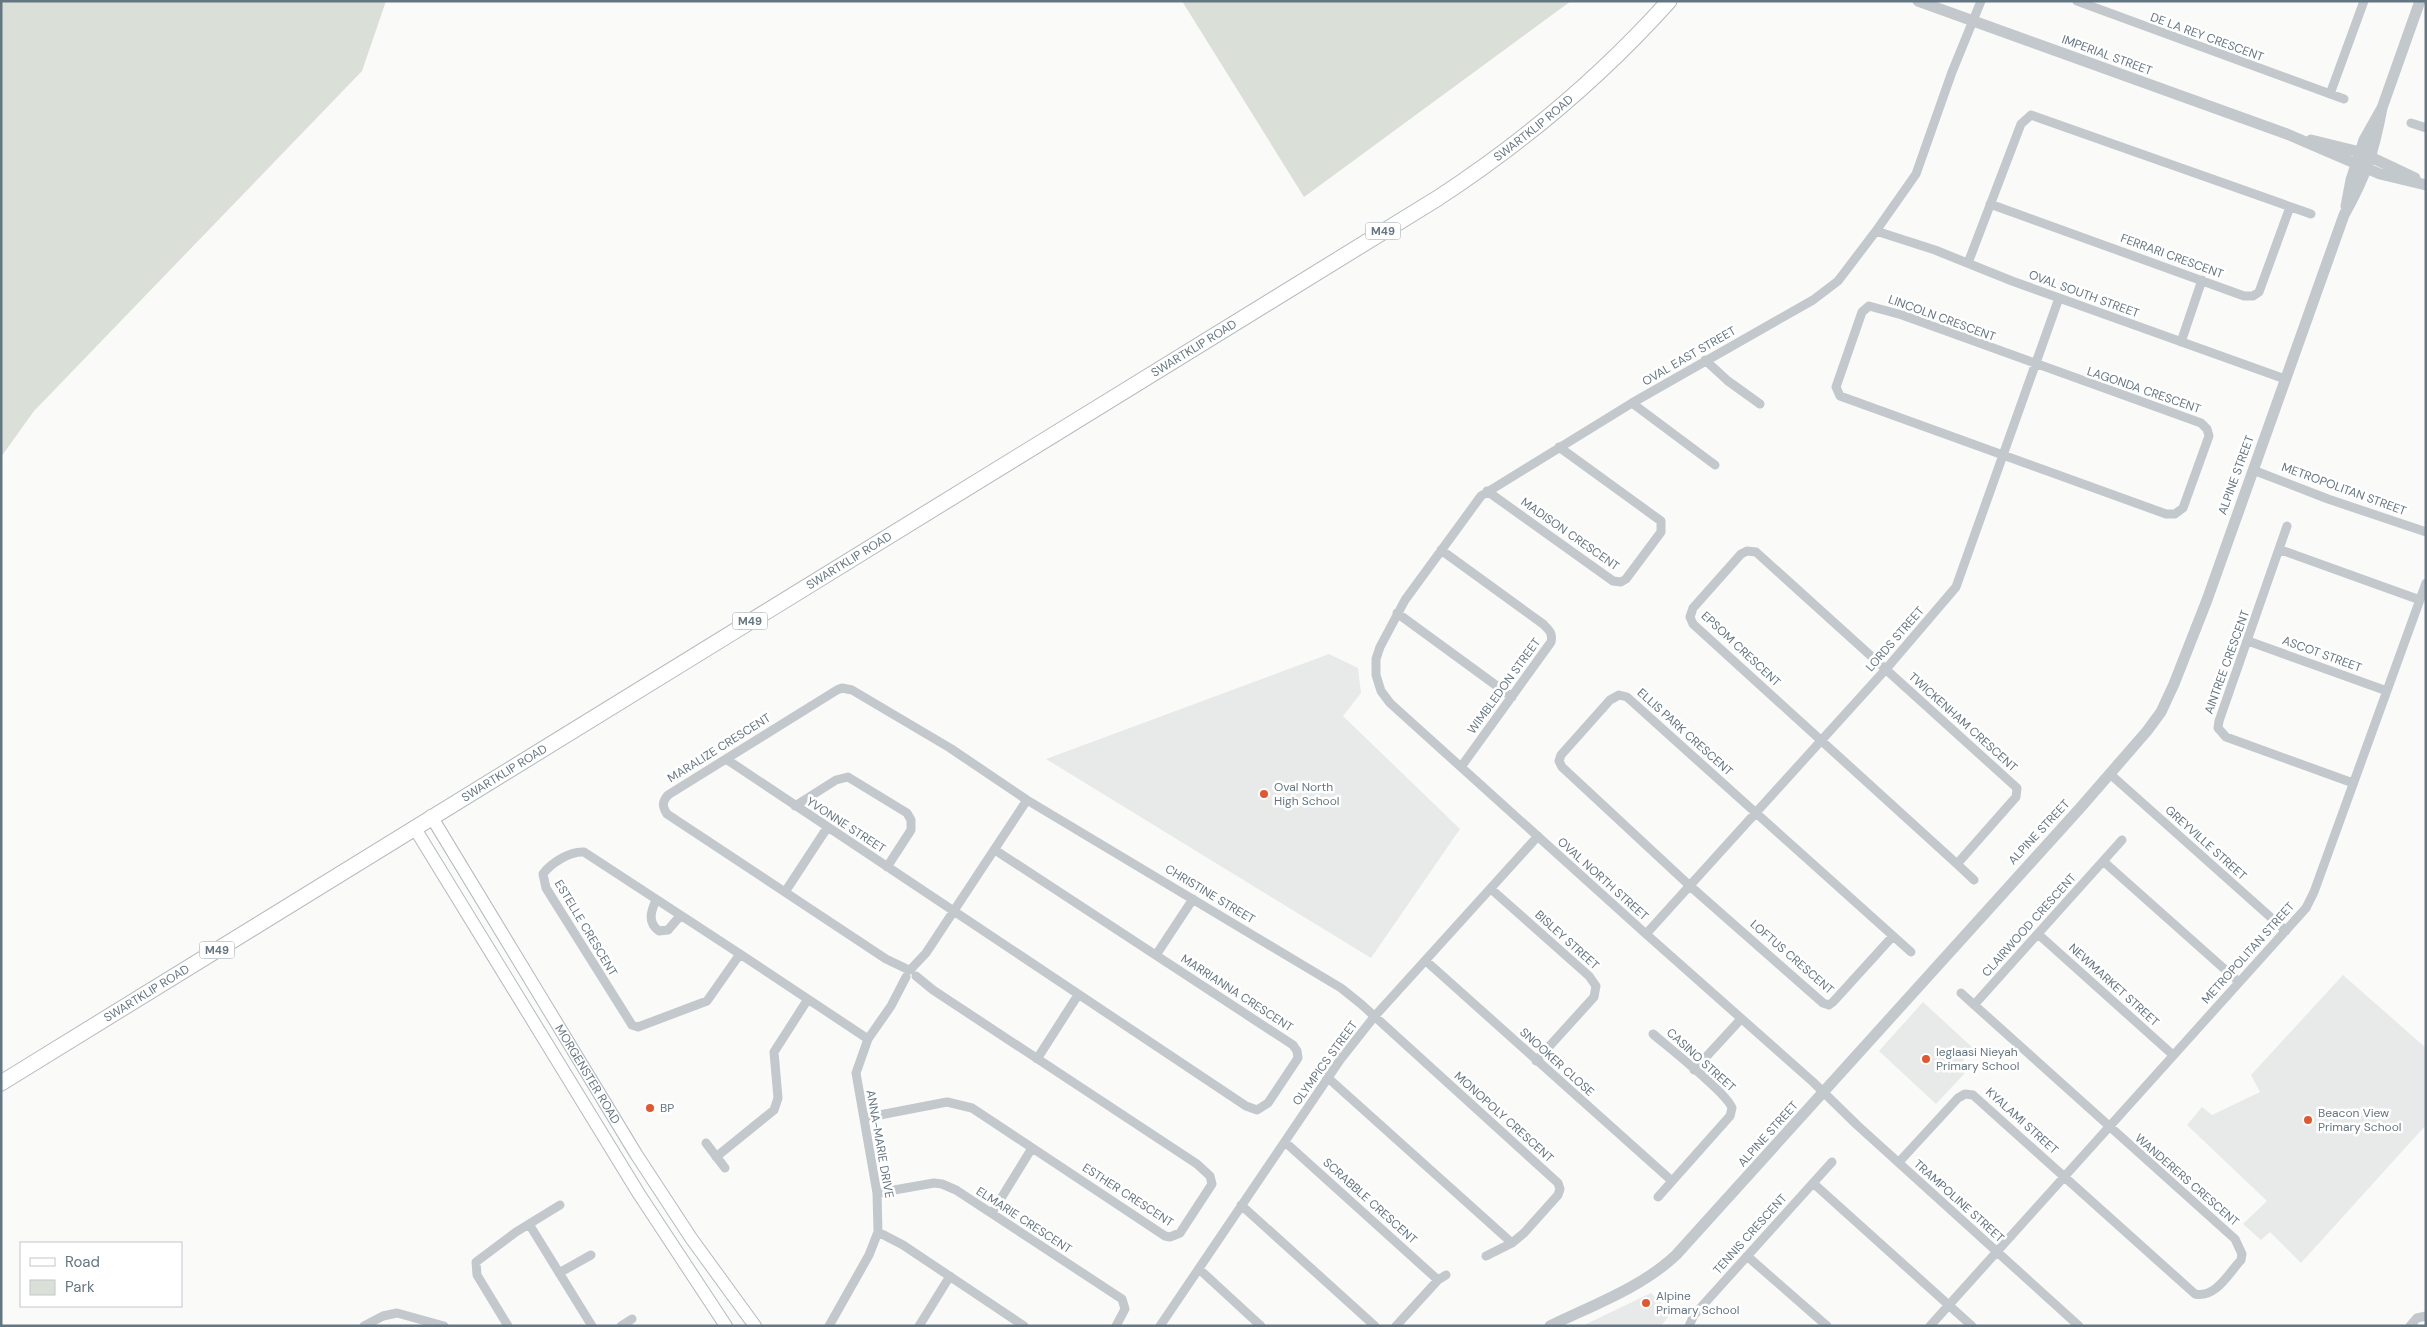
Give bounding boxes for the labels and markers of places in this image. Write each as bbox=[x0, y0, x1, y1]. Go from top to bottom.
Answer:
place label: Oval North High School bbox=[1274, 779, 1339, 809]
marker: Oval North High School bbox=[1258, 788, 1270, 800]
place label: Ieglaasi Nieyah Primary School bbox=[1936, 1044, 2019, 1074]
marker: Ieglaasi Nieyah Primary School bbox=[1920, 1053, 1932, 1065]
place label: BP bbox=[660, 1100, 674, 1116]
marker: BP bbox=[644, 1102, 656, 1114]
place label: Beacon View Primary School bbox=[2318, 1105, 2401, 1135]
marker: Beacon View Primary School bbox=[2302, 1114, 2314, 1126]
place label: Alpine Primary School bbox=[1656, 1288, 1739, 1318]
marker: Alpine Primary School bbox=[1640, 1297, 1652, 1309]

